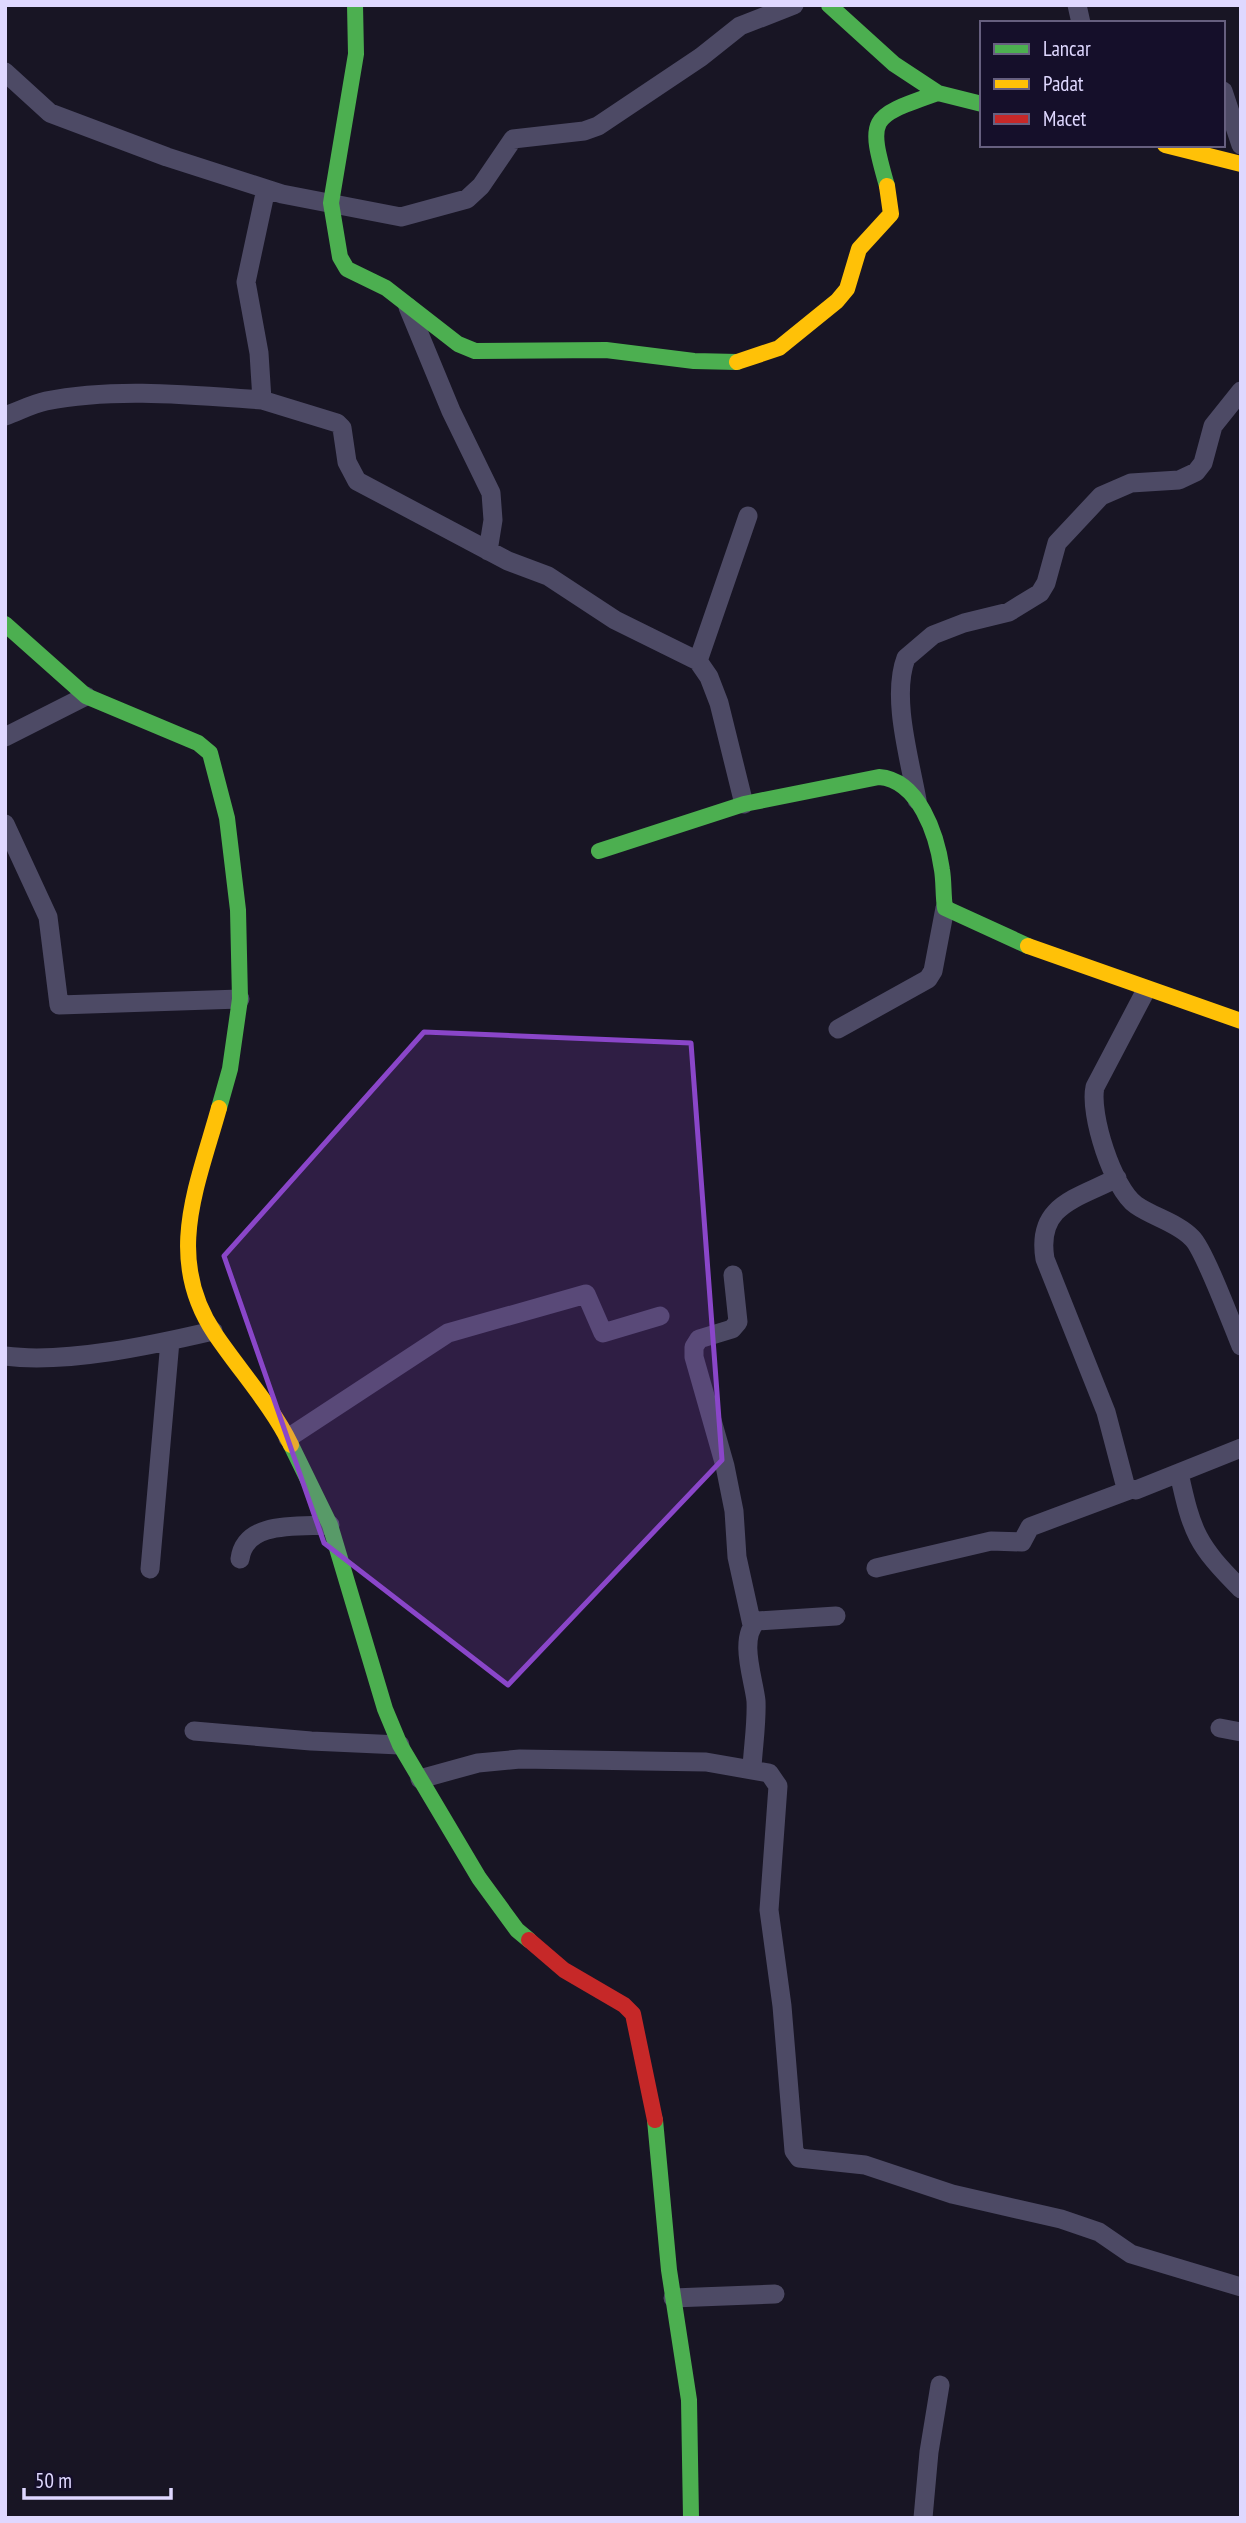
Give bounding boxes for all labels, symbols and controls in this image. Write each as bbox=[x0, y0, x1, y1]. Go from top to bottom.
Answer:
legend bbox=[980, 21, 1225, 147]
text: Lancar bbox=[1043, 35, 1091, 62]
text: Padat bbox=[1043, 70, 1084, 97]
text: Macet bbox=[1043, 105, 1087, 132]
scale bar bbox=[24, 2456, 172, 2500]
text: 50 m bbox=[35, 2467, 72, 2494]

